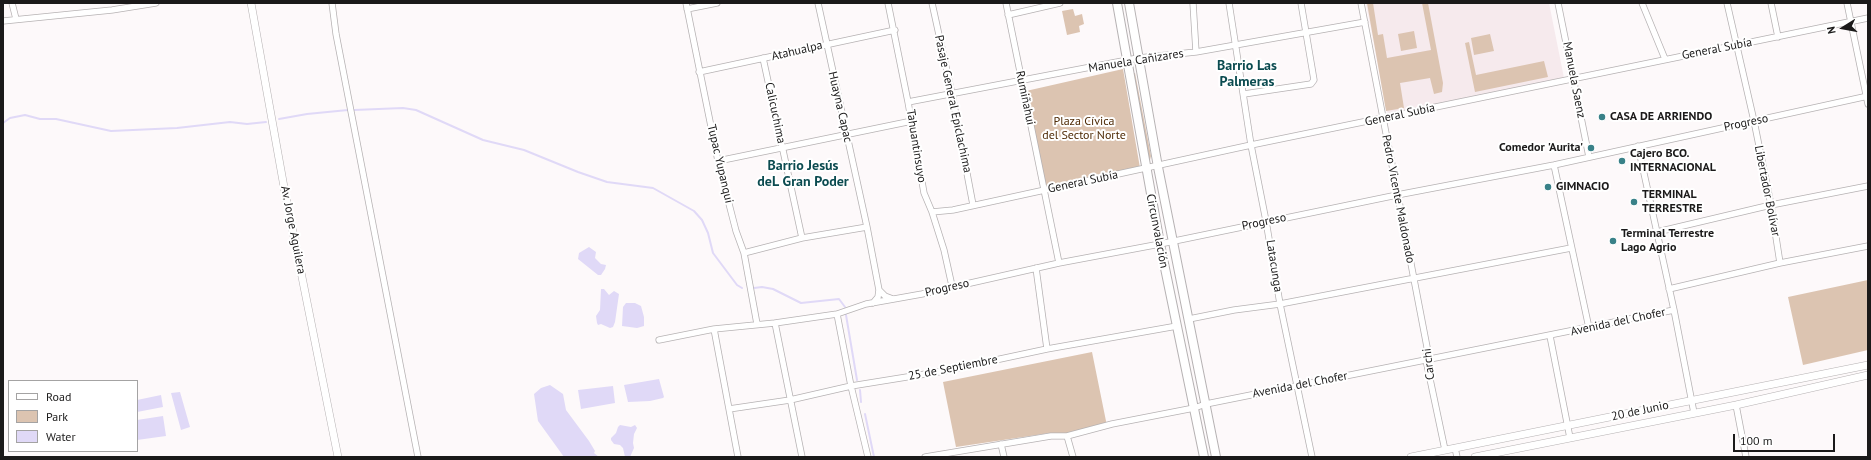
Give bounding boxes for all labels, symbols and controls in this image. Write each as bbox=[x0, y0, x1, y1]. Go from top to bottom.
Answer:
north arrow bbox=[1823, 8, 1863, 48]
text: N bbox=[1824, 25, 1839, 35]
street label: Pasaje General Epiclachima bbox=[931, 34, 975, 174]
street label: General Subía bbox=[1681, 35, 1753, 63]
street label: Atahualpa bbox=[770, 38, 824, 64]
street label: Manuela Saenz bbox=[1560, 41, 1588, 119]
street label: Manuela Cañizares bbox=[1087, 46, 1185, 76]
district label: Barrio Las Palmeras bbox=[1217, 58, 1277, 90]
street label: Huayna Capac bbox=[825, 70, 855, 144]
street label: Rumiñahui bbox=[1012, 70, 1038, 126]
street label: Calicuchima bbox=[762, 81, 788, 145]
street label: General Subía bbox=[1364, 101, 1436, 129]
street label: Tahuantinsuyo bbox=[903, 108, 929, 184]
place label: CASA DE ARRIENDO bbox=[1610, 110, 1712, 124]
street label: Progreso bbox=[1723, 111, 1769, 135]
marker: CASA DE ARRIENDO bbox=[1597, 112, 1607, 122]
park label: Plaza Cívica del Sector Norte bbox=[1042, 115, 1126, 143]
street label: Tupac Yupanqui bbox=[704, 123, 736, 205]
street label: Pedro Vicente Maldonado bbox=[1378, 133, 1418, 265]
place label: Comedor 'Aurita' bbox=[1499, 141, 1583, 155]
marker: Comedor 'Aurita' bbox=[1586, 143, 1596, 153]
street label: Libertador Bolívar bbox=[1751, 144, 1783, 238]
place label: Cajero BCO. INTERNACIONAL bbox=[1630, 147, 1716, 175]
marker: Cajero BCO. INTERNACIONAL bbox=[1617, 156, 1627, 166]
district label: Barrio Jesús deL Gran Poder bbox=[757, 158, 849, 190]
street label: General Subía bbox=[1047, 168, 1119, 196]
place label: GIMNACIO bbox=[1556, 180, 1609, 194]
marker: GIMNACIO bbox=[1543, 182, 1553, 192]
street label: Av. Jorge Aguilera bbox=[277, 185, 309, 275]
place label: TERMINAL TERRESTRE bbox=[1642, 188, 1702, 216]
street label: Circunvalación bbox=[1143, 193, 1171, 269]
marker: TERMINAL TERRESTRE bbox=[1629, 197, 1639, 207]
street label: Progreso bbox=[1241, 210, 1287, 234]
place label: Terminal Terrestre Lago Agrio bbox=[1621, 227, 1714, 255]
marker: Terminal Terrestre Lago Agrio bbox=[1608, 236, 1618, 246]
street label: Latacunga bbox=[1263, 239, 1285, 293]
street label: Progreso bbox=[924, 276, 970, 300]
street label: Avenida del Chofer bbox=[1569, 305, 1667, 339]
street label: Carchi bbox=[1420, 347, 1438, 381]
street label: 25 de Septiembre bbox=[907, 352, 999, 384]
street label: Avenida del Chofer bbox=[1251, 369, 1349, 401]
legend bbox=[8, 380, 138, 452]
text: Road bbox=[46, 389, 71, 404]
street label: 20 de Junio bbox=[1610, 398, 1670, 424]
text: Park bbox=[46, 409, 68, 424]
scale bar bbox=[1735, 426, 1837, 452]
text: Water bbox=[46, 429, 76, 444]
text: 100 m bbox=[1740, 433, 1773, 448]

